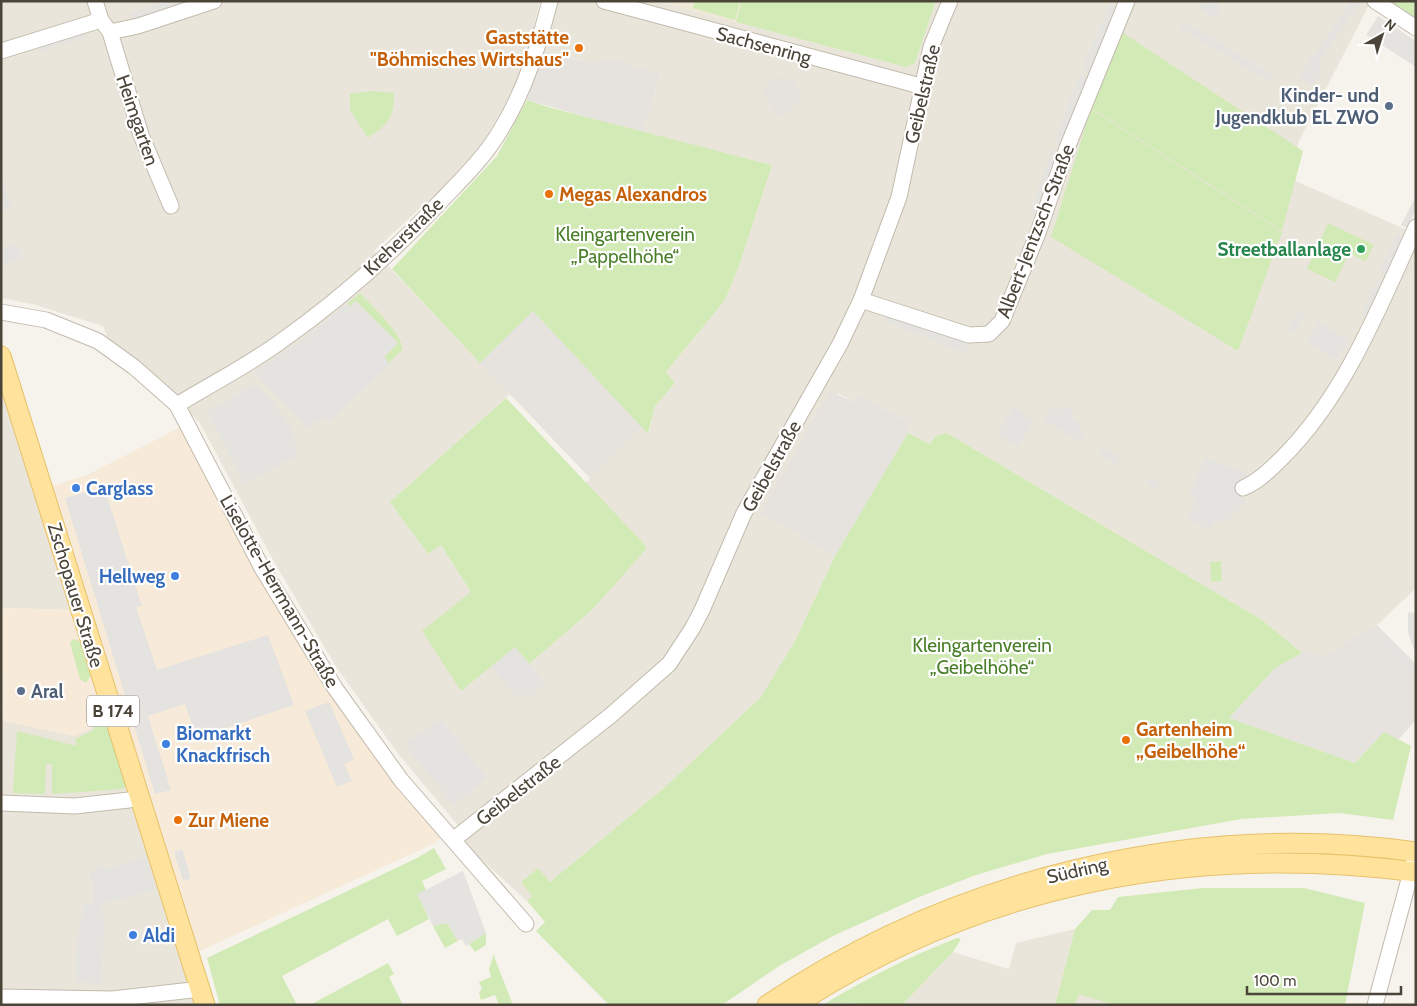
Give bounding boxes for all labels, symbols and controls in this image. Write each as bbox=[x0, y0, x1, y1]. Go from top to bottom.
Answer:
north arrow bbox=[1357, 10, 1407, 60]
text: N bbox=[1381, 15, 1400, 35]
street label: Sachsenring bbox=[714, 22, 814, 69]
place label: Gaststätte "Böhmisches Wirtshaus" bbox=[370, 26, 569, 71]
marker: Gaststätte "Böhmisches Wirtshaus" bbox=[573, 42, 585, 54]
street label: Geibelstraße bbox=[900, 42, 945, 146]
street label: Heimgarten bbox=[111, 72, 164, 169]
place label: Kinder- und Jugendklub EL ZWO bbox=[1215, 84, 1379, 129]
marker: Kinder- und Jugendklub EL ZWO bbox=[1383, 100, 1395, 112]
street label: Albert-Jentzsch-Straße bbox=[992, 141, 1079, 321]
place label: Megas Alexandros bbox=[559, 183, 707, 206]
marker: Megas Alexandros bbox=[543, 188, 555, 200]
street label: Kreherstraße bbox=[359, 192, 448, 280]
park label: Kleingartenverein „Pappelhöhe“ bbox=[555, 223, 695, 268]
place label: Streetballanlage bbox=[1218, 238, 1351, 261]
marker: Streetballanlage bbox=[1355, 243, 1367, 255]
street label: Geibelstraße bbox=[737, 416, 806, 516]
place label: Carglass bbox=[86, 477, 153, 500]
marker: Carglass bbox=[70, 482, 82, 494]
street label: Liselotte-Herrmann-Straße bbox=[215, 491, 344, 692]
street label: Zschopauer Straße bbox=[43, 520, 109, 670]
place label: Hellweg bbox=[99, 565, 165, 588]
marker: Hellweg bbox=[169, 570, 181, 582]
park label: Kleingartenverein „Geibelhöhe“ bbox=[912, 634, 1052, 679]
place label: Aral bbox=[31, 680, 64, 703]
marker: Aral bbox=[15, 685, 27, 697]
road number: B 174 bbox=[87, 696, 139, 726]
place label: Gartenheim „Geibelhöhe“ bbox=[1136, 718, 1246, 763]
place label: Biomarkt Knackfrisch bbox=[176, 722, 270, 767]
marker: Gartenheim „Geibelhöhe“ bbox=[1120, 734, 1132, 746]
marker: Biomarkt Knackfrisch bbox=[160, 738, 172, 750]
street label: Geibelstraße bbox=[471, 750, 565, 831]
place label: Zur Miene bbox=[188, 809, 269, 832]
marker: Zur Miene bbox=[172, 814, 184, 826]
street label: Südring bbox=[1045, 852, 1110, 889]
place label: Aldi bbox=[143, 924, 175, 947]
marker: Aldi bbox=[127, 929, 139, 941]
scale bar bbox=[1247, 964, 1401, 996]
text: 100 m bbox=[1254, 972, 1296, 990]

